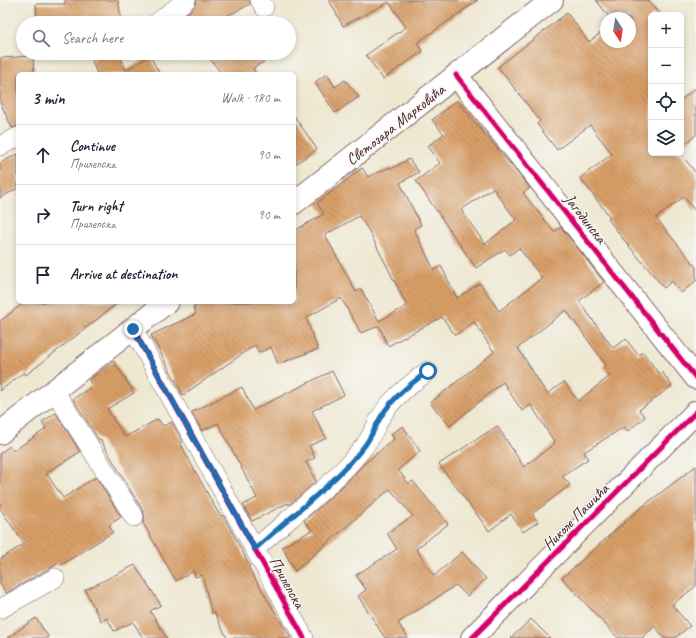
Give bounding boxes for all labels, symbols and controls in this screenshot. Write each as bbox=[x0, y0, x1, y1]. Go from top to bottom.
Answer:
north arrow bbox=[600, 12, 636, 48]
map controls bbox=[648, 12, 684, 156]
button: + bbox=[648, 12, 684, 48]
search box bbox=[16, 16, 296, 60]
icon: search bbox=[30, 27, 52, 49]
text: Search here bbox=[62, 29, 123, 48]
button: − bbox=[648, 48, 684, 84]
street label: Светозара Марковића bbox=[342, 79, 450, 170]
button: locate bbox=[648, 84, 684, 120]
text: 3 min bbox=[32, 88, 65, 109]
text: Walk · 180 m bbox=[221, 90, 280, 106]
button: layers bbox=[648, 120, 684, 156]
text: Continue bbox=[70, 137, 115, 156]
icon: ahead bbox=[32, 144, 54, 166]
text: 90 m bbox=[258, 147, 280, 163]
text: Прилепска bbox=[70, 156, 115, 172]
street label: Јагодинска bbox=[559, 189, 611, 248]
text: Turn right bbox=[70, 197, 123, 216]
icon: right bbox=[32, 204, 54, 226]
text: 90 m bbox=[258, 207, 280, 223]
text: Прилепска bbox=[70, 216, 115, 232]
icon: arrive bbox=[32, 264, 54, 286]
text: Arrive at destination bbox=[70, 265, 177, 284]
route end bbox=[124, 320, 142, 338]
route start bbox=[419, 362, 437, 380]
street label: Николе Пашића bbox=[538, 478, 614, 554]
street label: Прилепска bbox=[265, 553, 310, 613]

